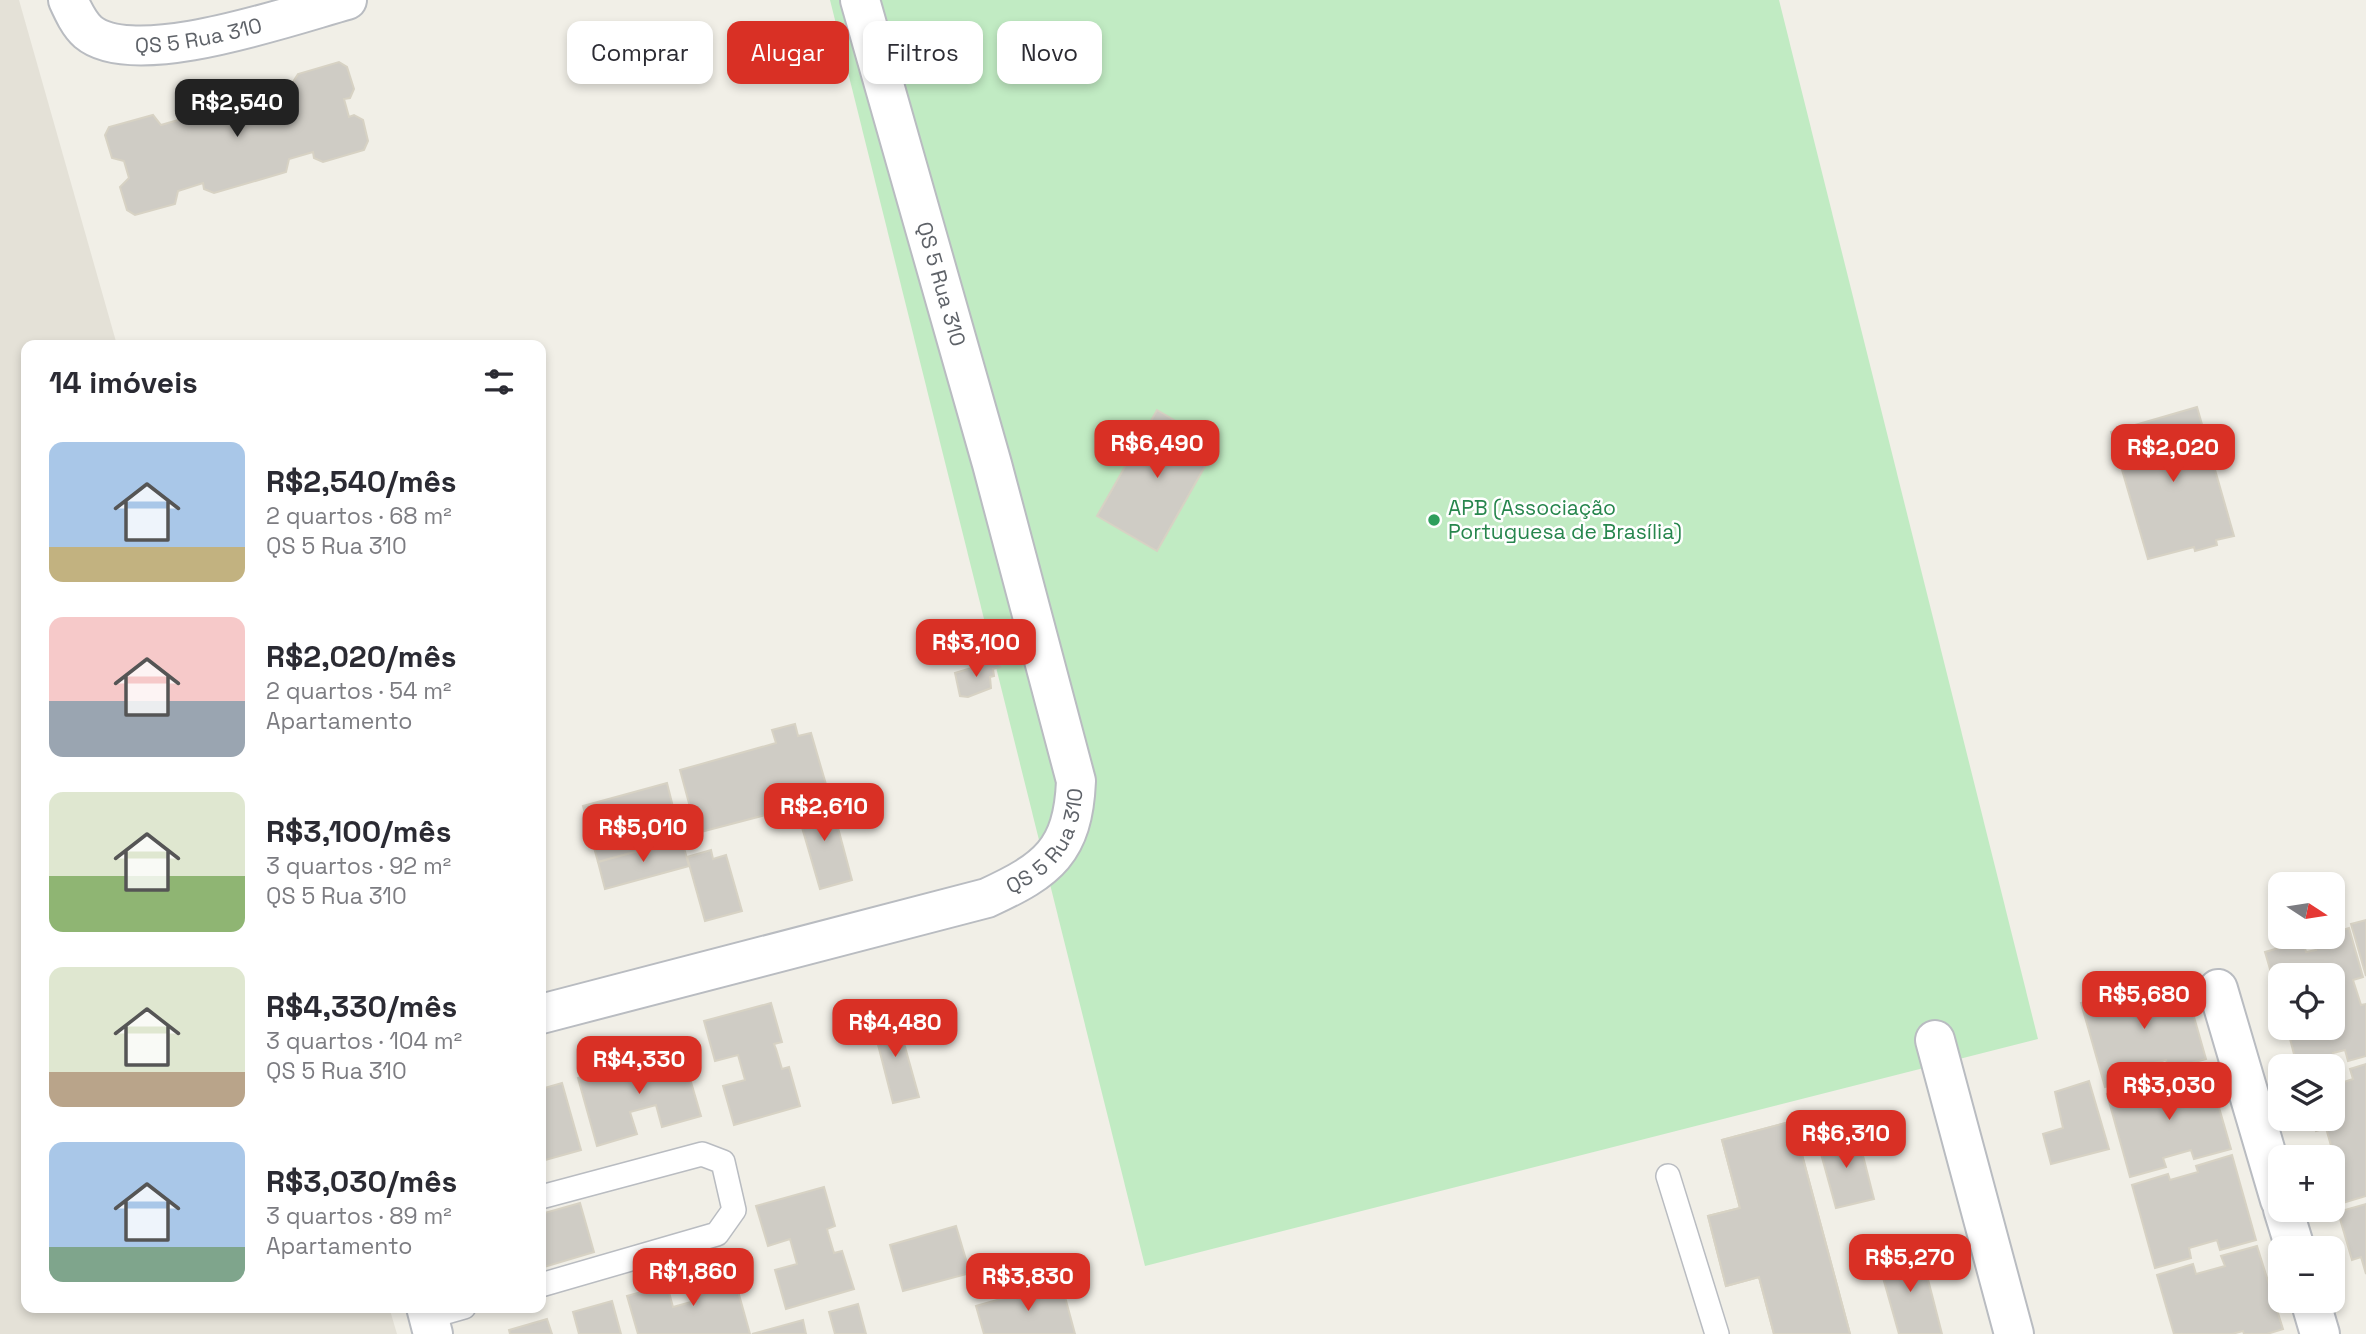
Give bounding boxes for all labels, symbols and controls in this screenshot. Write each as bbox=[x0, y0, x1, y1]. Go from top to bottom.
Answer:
street label: QS 5 Rua 310 bbox=[135, 11, 265, 59]
chip: Comprar bbox=[567, 21, 713, 84]
chip: Alugar bbox=[727, 21, 849, 84]
chip: Filtros bbox=[863, 21, 983, 84]
chip: Novo bbox=[997, 21, 1102, 84]
pin: R$2,540 bbox=[172, 80, 302, 139]
text: R$2,540 bbox=[191, 87, 283, 117]
street label: QS 5 Rua 310 bbox=[911, 218, 972, 349]
text: 14 imóveis bbox=[49, 363, 198, 402]
icon: filters bbox=[480, 363, 518, 401]
pin: R$6,490 bbox=[1092, 420, 1222, 480]
pin: R$2,020 bbox=[2108, 424, 2238, 484]
text: R$6,490 bbox=[1110, 428, 1204, 458]
text: R$2,020 bbox=[2127, 432, 2219, 462]
text: R$2,540/mês bbox=[266, 462, 457, 501]
icon: home bbox=[105, 470, 189, 554]
place label: APB (Associação Portuguesa de Brasília) bbox=[1448, 494, 1682, 545]
text: 2 quartos · 68 m² bbox=[266, 501, 452, 531]
marker: APB (Associação Portuguesa de Brasília) bbox=[1426, 512, 1442, 528]
text: QS 5 Rua 310 bbox=[266, 531, 407, 561]
pin: R$3,100 bbox=[911, 620, 1041, 679]
text: R$3,100 bbox=[932, 627, 1020, 657]
text: R$2,020/mês bbox=[266, 637, 456, 676]
icon: home bbox=[105, 645, 189, 729]
text: 2 quartos · 54 m² bbox=[266, 676, 451, 706]
text: Apartamento bbox=[266, 706, 413, 736]
pin: R$2,610 bbox=[759, 784, 889, 843]
street label: QS 5 Rua 310 bbox=[1001, 787, 1089, 900]
text: R$2,610 bbox=[780, 791, 868, 821]
pin: R$5,010 bbox=[578, 804, 708, 864]
text: R$3,100/mês bbox=[266, 812, 451, 851]
text: R$5,010 bbox=[599, 812, 687, 842]
icon: home bbox=[105, 820, 189, 904]
text: 3 quartos · 92 m² bbox=[266, 851, 451, 881]
north arrow bbox=[2268, 872, 2345, 948]
map controls bbox=[2268, 872, 2345, 1313]
text: QS 5 Rua 310 bbox=[266, 881, 407, 911]
button: locate bbox=[2268, 963, 2345, 1040]
pin: R$5,680 bbox=[2079, 972, 2209, 1031]
text: R$5,680 bbox=[2098, 979, 2190, 1009]
text: R$4,330/mês bbox=[266, 987, 457, 1026]
icon: home bbox=[105, 995, 189, 1079]
pin: R$4,480 bbox=[830, 1000, 960, 1059]
text: R$4,480 bbox=[848, 1007, 942, 1037]
text: 3 quartos · 104 m² bbox=[266, 1026, 462, 1056]
pin: R$4,330 bbox=[574, 1036, 704, 1096]
text: R$4,330 bbox=[593, 1044, 685, 1074]
button: layers bbox=[2268, 1054, 2345, 1131]
text: QS 5 Rua 310 bbox=[266, 1056, 407, 1086]
pin: R$3,030 bbox=[2104, 1062, 2234, 1122]
text: R$3,030 bbox=[2123, 1070, 2215, 1100]
pin: R$6,310 bbox=[1781, 1110, 1911, 1170]
text: R$6,310 bbox=[1802, 1118, 1890, 1148]
button: + bbox=[2268, 1145, 2345, 1222]
text: R$3,030/mês bbox=[266, 1162, 457, 1201]
icon: home bbox=[105, 1170, 189, 1254]
text: 3 quartos · 89 m² bbox=[266, 1201, 452, 1231]
text: Apartamento bbox=[266, 1231, 413, 1261]
pin: R$5,270 bbox=[1845, 1234, 1975, 1294]
button: − bbox=[2268, 1236, 2345, 1313]
text: R$5,270 bbox=[1865, 1242, 1955, 1272]
pin: R$1,860 bbox=[628, 1248, 758, 1308]
pin: R$3,830 bbox=[963, 1254, 1093, 1313]
text: R$1,860 bbox=[649, 1256, 737, 1286]
text: R$3,830 bbox=[982, 1261, 1074, 1291]

